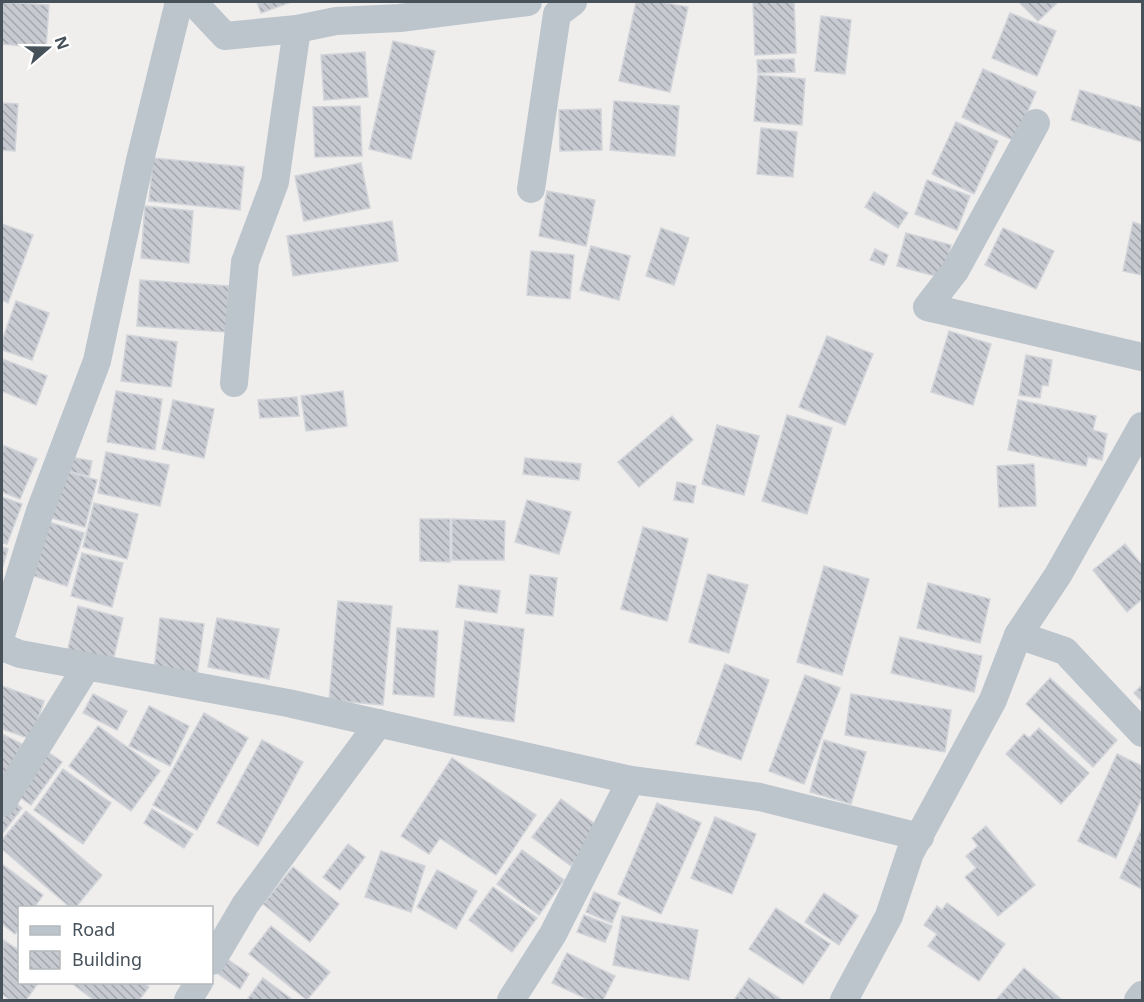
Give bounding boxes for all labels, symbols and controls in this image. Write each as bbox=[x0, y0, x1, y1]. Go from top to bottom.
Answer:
north arrow bbox=[18, 18, 78, 78]
text: N bbox=[50, 33, 75, 53]
legend bbox=[18, 906, 213, 984]
text: Road bbox=[72, 917, 115, 941]
text: Building bbox=[72, 947, 142, 971]

